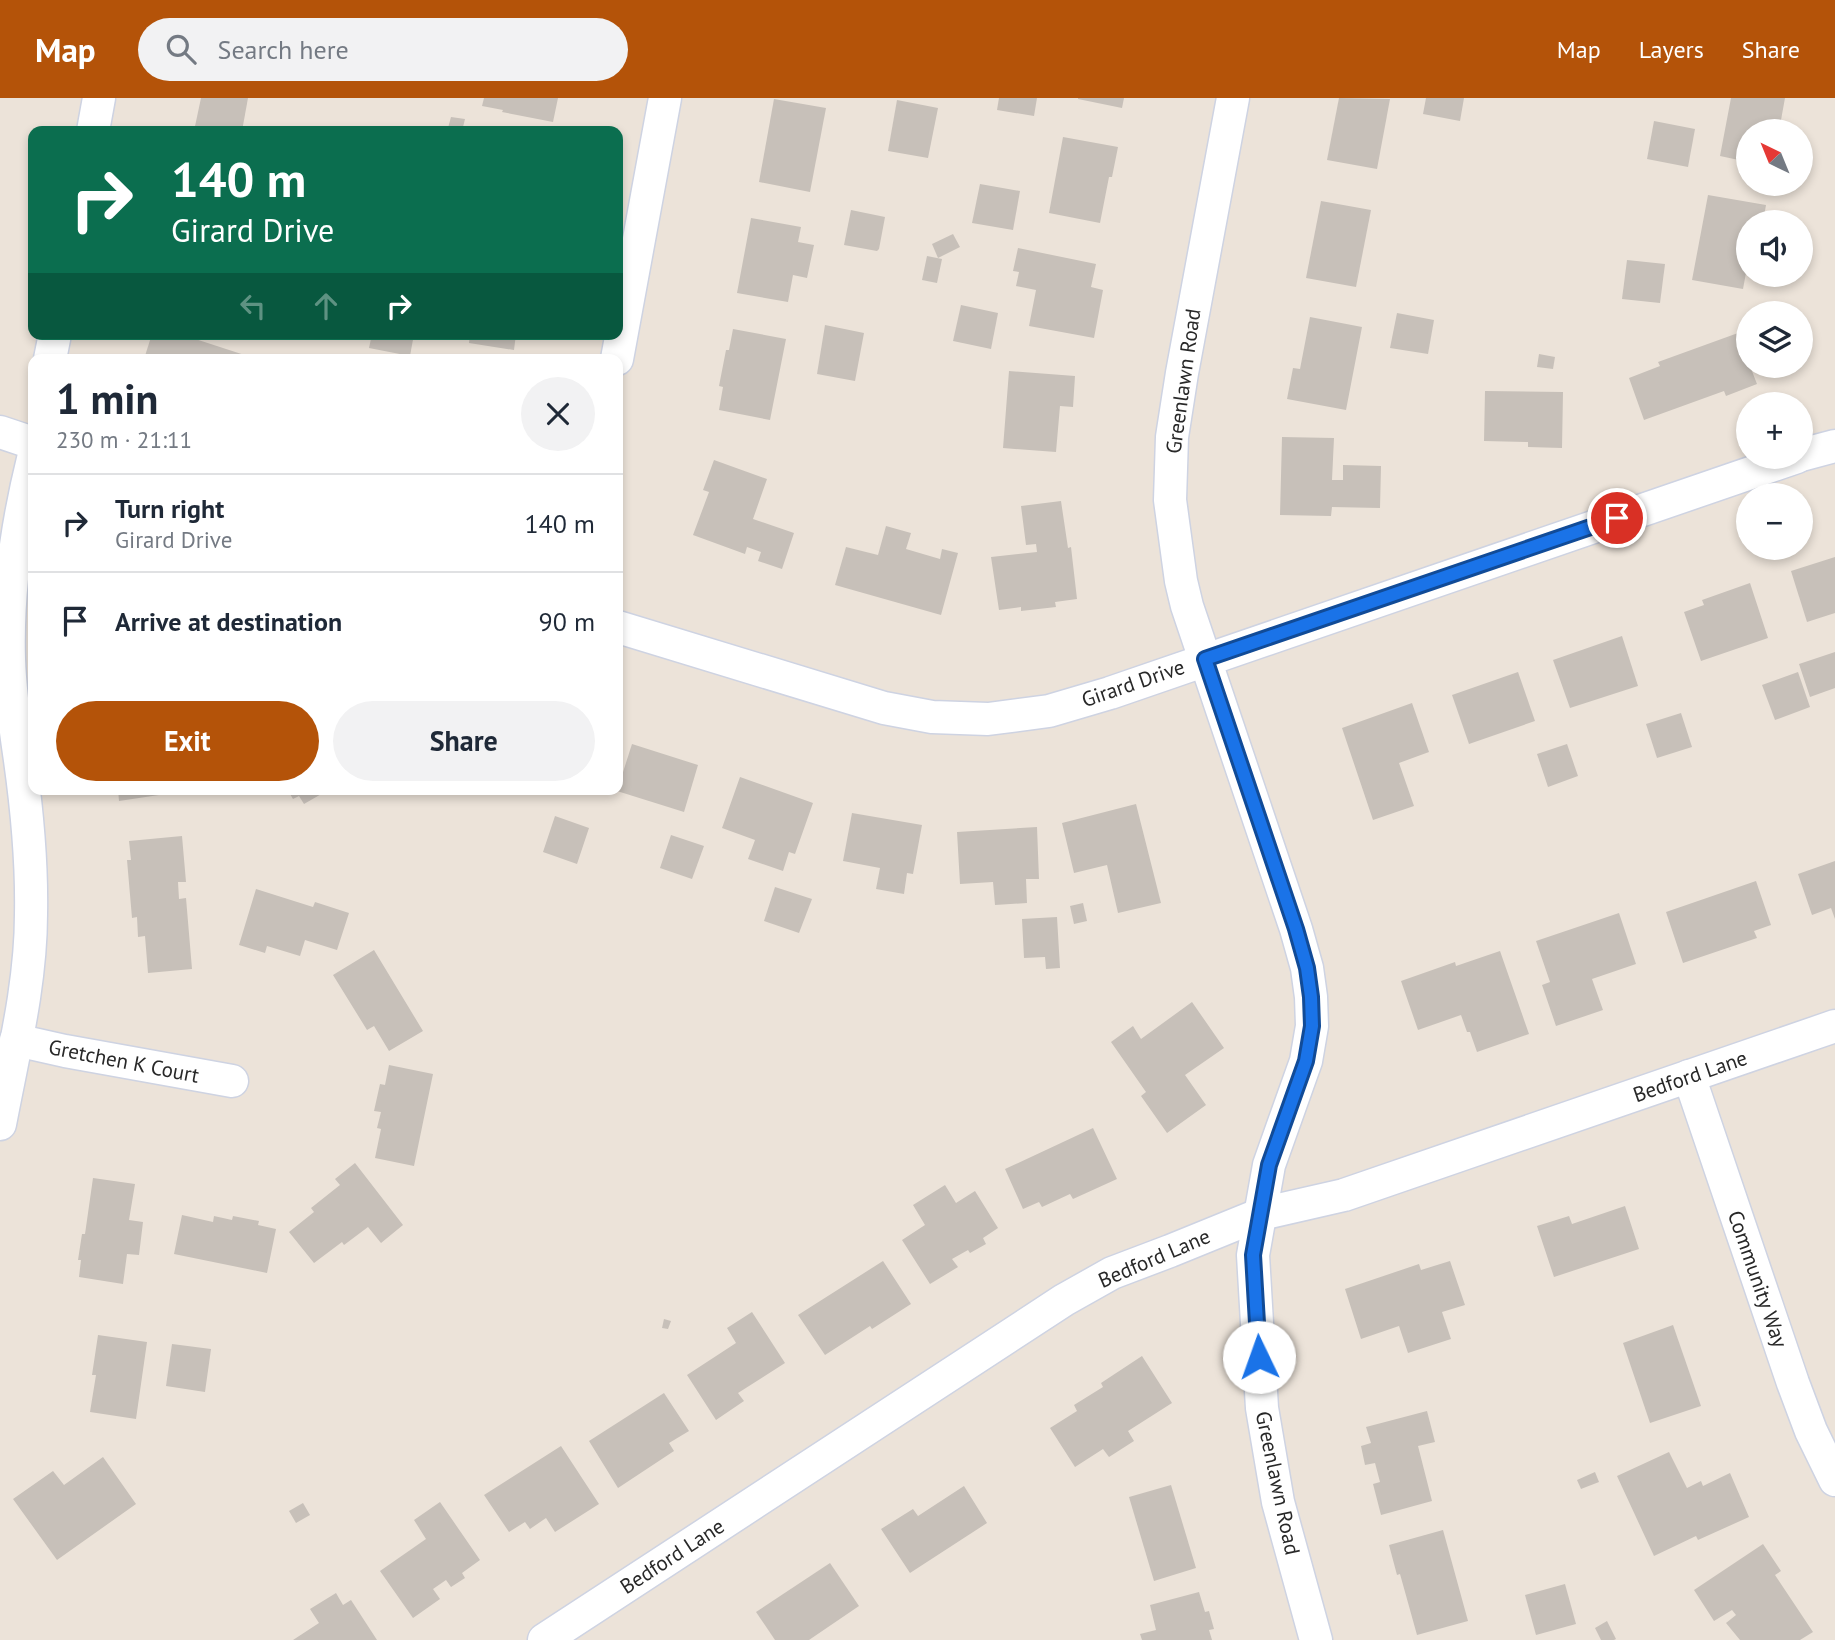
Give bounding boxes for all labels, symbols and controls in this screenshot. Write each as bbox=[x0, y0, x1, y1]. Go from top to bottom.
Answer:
search box bbox=[138, 18, 628, 81]
text: Map bbox=[35, 28, 96, 71]
icon: search bbox=[162, 30, 200, 68]
text: Search here bbox=[218, 33, 349, 66]
text: Map bbox=[1557, 34, 1601, 65]
text: Layers bbox=[1639, 34, 1704, 65]
text: Share bbox=[1742, 34, 1800, 65]
north arrow bbox=[1736, 119, 1813, 196]
map controls bbox=[1736, 119, 1813, 560]
text: 140 m bbox=[171, 147, 306, 211]
icon: right bbox=[56, 154, 147, 245]
text: Girard Drive bbox=[171, 209, 334, 251]
button: sound bbox=[1736, 210, 1813, 287]
icon: left bbox=[234, 287, 272, 325]
icon: ahead bbox=[307, 287, 345, 325]
icon: right bbox=[380, 287, 418, 325]
button: layers bbox=[1736, 301, 1813, 378]
street label: Greenlawn Road bbox=[1159, 307, 1207, 455]
text: 1 min bbox=[56, 371, 158, 426]
button: close bbox=[521, 377, 595, 451]
button: + bbox=[1736, 392, 1813, 469]
text: 230 m · 21:11 bbox=[56, 425, 192, 454]
button: − bbox=[1736, 483, 1813, 560]
pin bbox=[1587, 488, 1647, 548]
text: Turn right bbox=[115, 492, 224, 525]
icon: arrive bbox=[1598, 499, 1636, 537]
icon: right bbox=[56, 504, 94, 542]
text: 140 m bbox=[524, 507, 595, 540]
text: Girard Drive bbox=[115, 525, 232, 554]
icon: arrive bbox=[56, 602, 94, 640]
text: Arrive at destination bbox=[115, 605, 342, 638]
text: 90 m bbox=[539, 605, 595, 638]
street label: Girard Drive bbox=[1078, 653, 1188, 713]
button: Exit bbox=[56, 701, 319, 781]
button: Share bbox=[333, 701, 595, 781]
street label: Gretchen K Court bbox=[46, 1033, 202, 1089]
street label: Bedford Lane bbox=[1629, 1044, 1751, 1108]
street label: Community Way bbox=[1722, 1207, 1794, 1351]
street label: Bedford Lane bbox=[1094, 1222, 1214, 1294]
position arrow bbox=[1222, 1320, 1296, 1394]
street label: Greenlawn Road bbox=[1250, 1409, 1306, 1557]
street label: Bedford Lane bbox=[615, 1512, 729, 1600]

